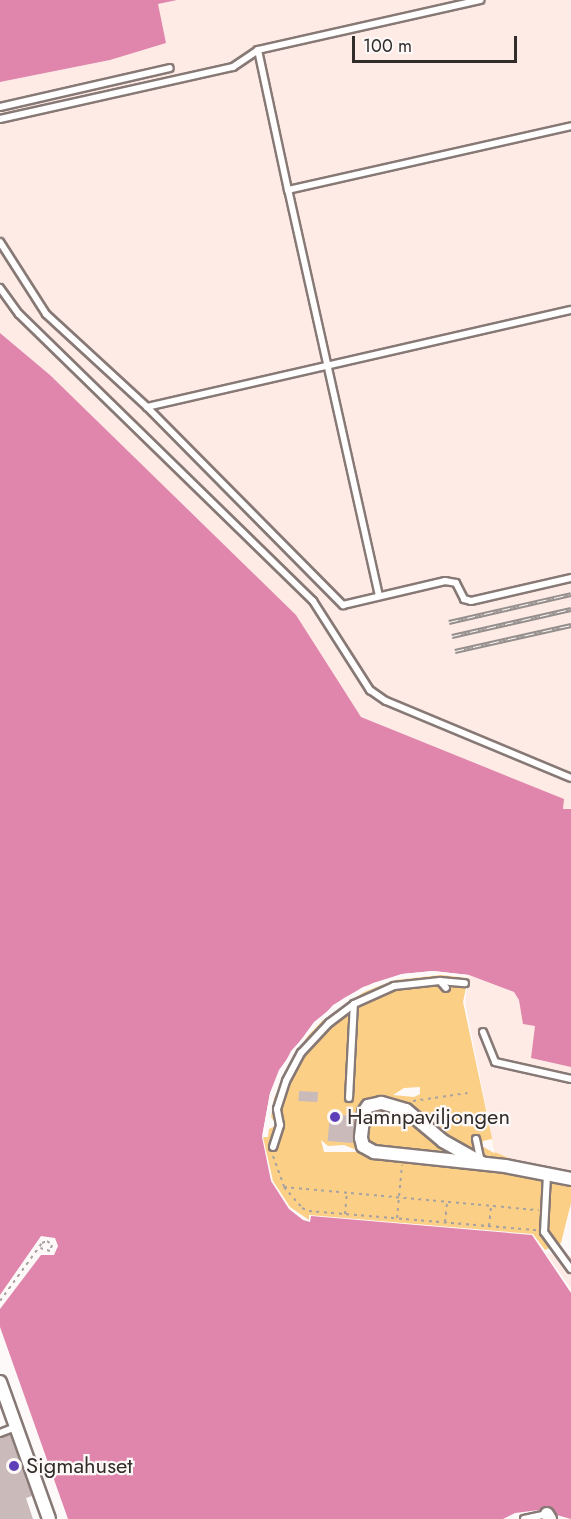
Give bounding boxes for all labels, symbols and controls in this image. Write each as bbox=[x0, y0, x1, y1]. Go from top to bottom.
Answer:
scale bar bbox=[355, 24, 520, 62]
text: 100 m bbox=[363, 33, 412, 59]
place label: Hamnpaviljongen bbox=[347, 1104, 510, 1130]
marker: Hamnpaviljongen bbox=[328, 1110, 342, 1124]
place label: Sigmahuset bbox=[26, 1453, 133, 1479]
marker: Sigmahuset bbox=[7, 1459, 21, 1473]

